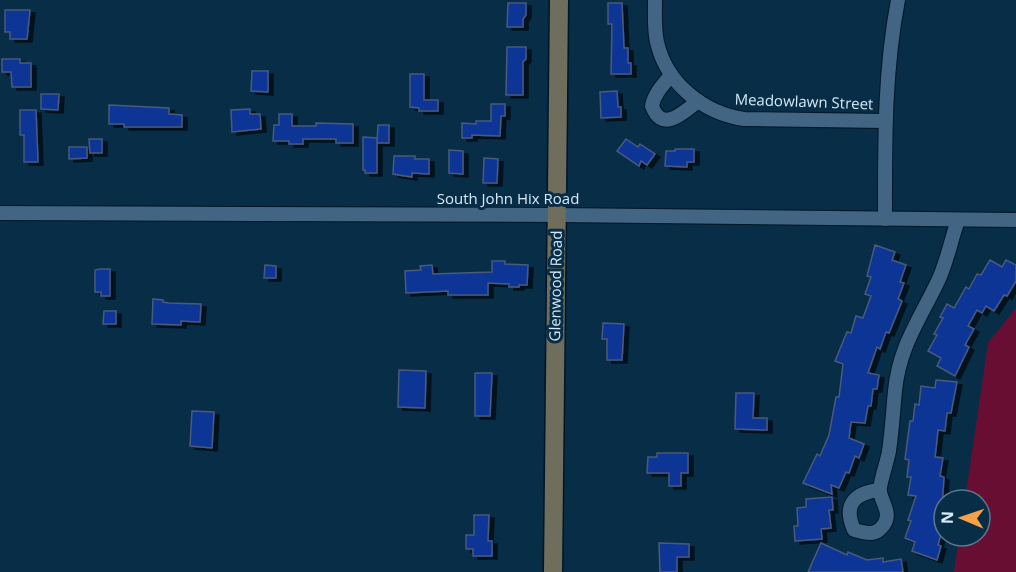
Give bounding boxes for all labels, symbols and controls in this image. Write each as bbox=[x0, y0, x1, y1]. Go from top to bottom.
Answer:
street label: Meadowlawn Street bbox=[734, 89, 874, 113]
street label: South John Hix Road bbox=[437, 188, 579, 208]
street label: Glenwood Road bbox=[544, 230, 566, 342]
north arrow bbox=[932, 488, 992, 548]
text: N bbox=[936, 511, 958, 524]

